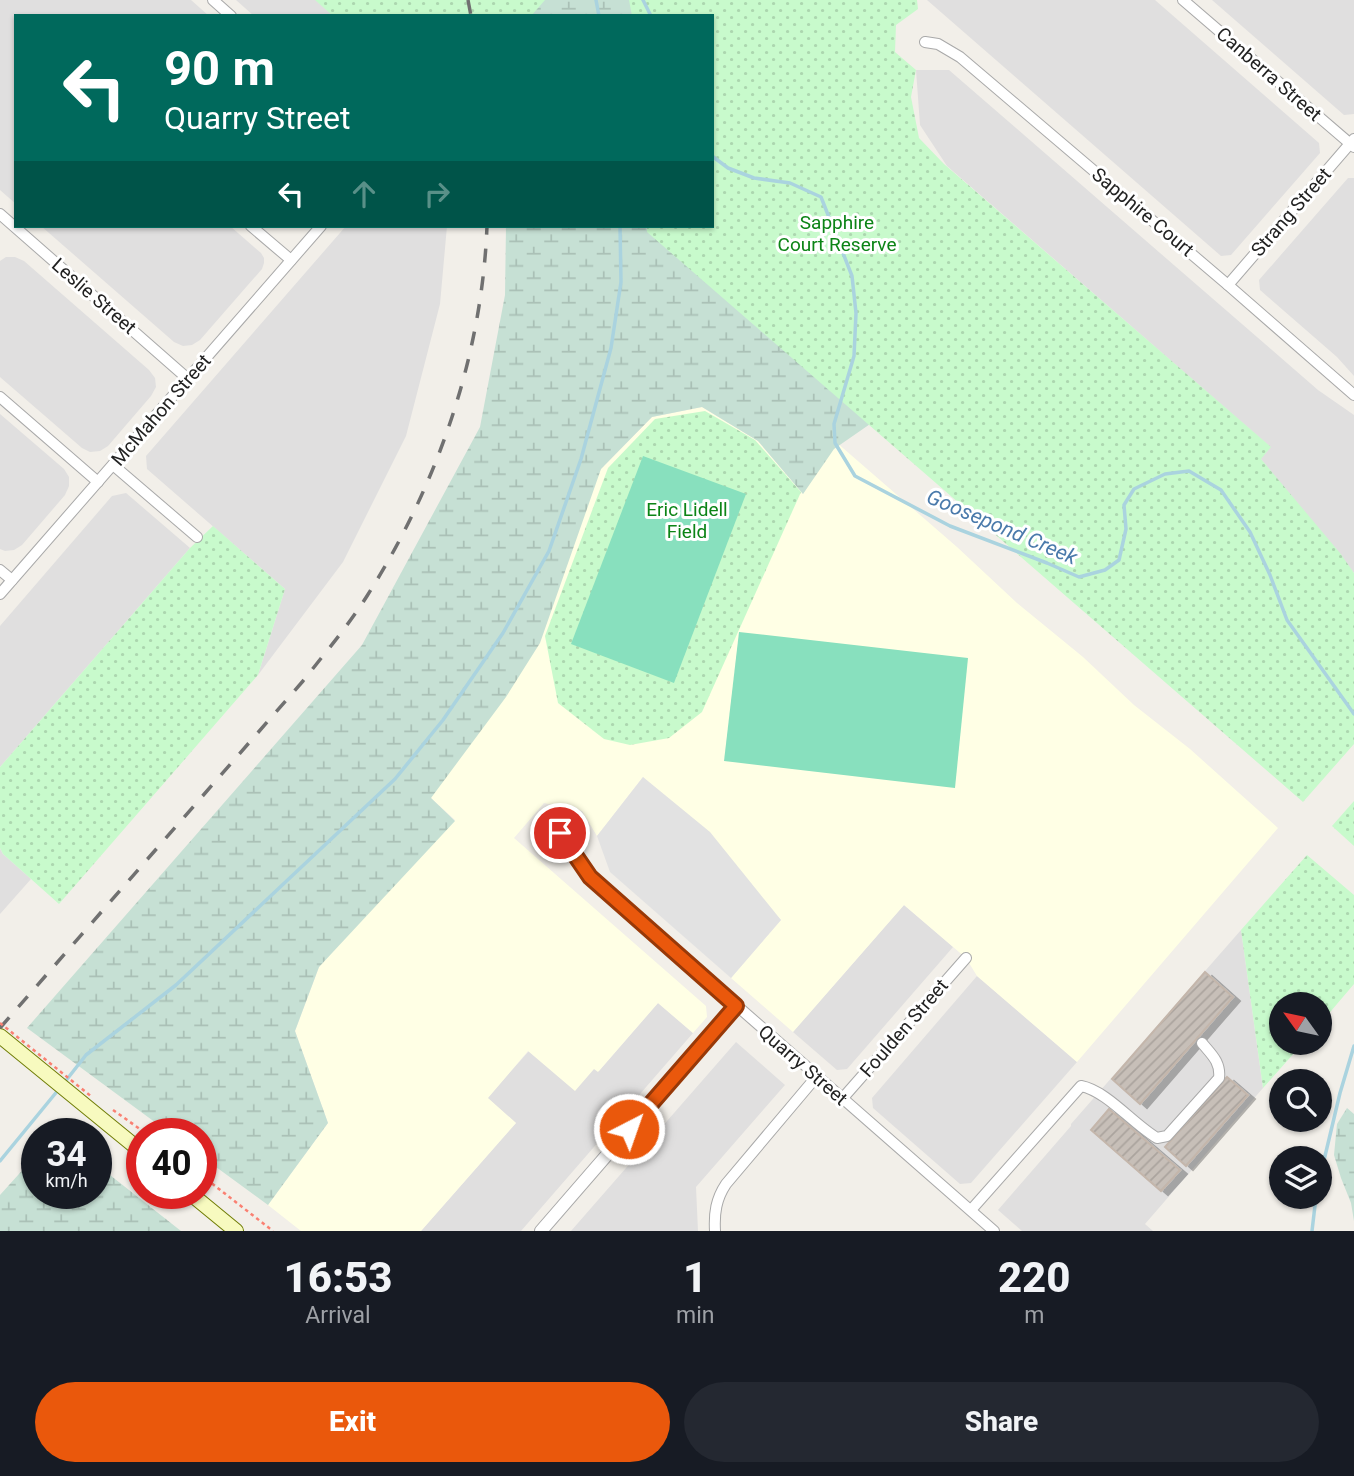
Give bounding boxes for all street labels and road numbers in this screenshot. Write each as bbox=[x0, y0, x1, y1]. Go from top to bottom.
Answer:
street label: Canberra Street bbox=[1212, 22, 1326, 126]
street label: Sapphire Court bbox=[1087, 163, 1199, 261]
street label: Strang Street bbox=[1246, 163, 1336, 261]
street label: Leslie Street bbox=[47, 253, 141, 339]
street label: McMahon Street bbox=[106, 350, 216, 470]
street label: Foulden Street bbox=[855, 974, 953, 1082]
street label: Quarry Street bbox=[754, 1020, 852, 1110]

